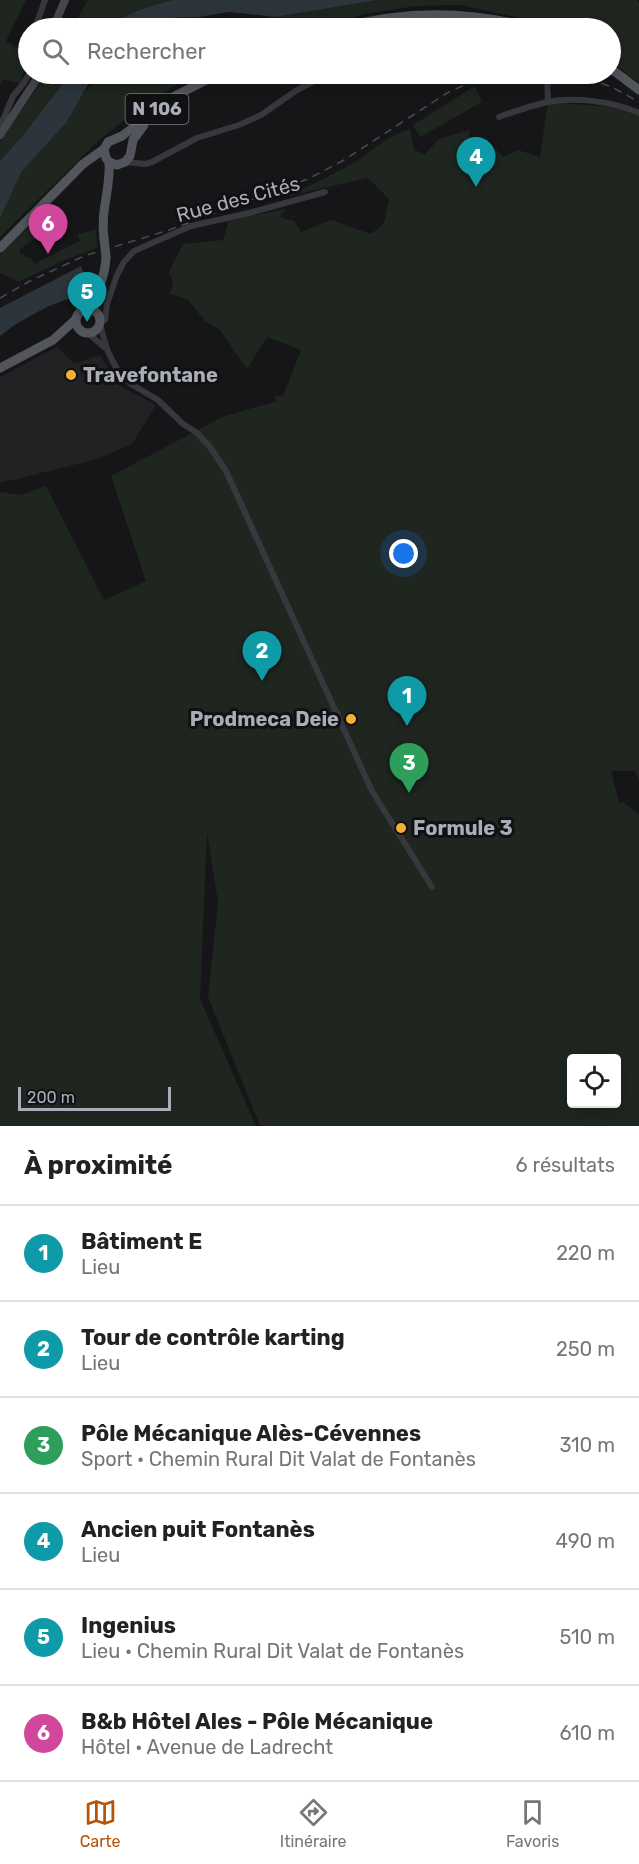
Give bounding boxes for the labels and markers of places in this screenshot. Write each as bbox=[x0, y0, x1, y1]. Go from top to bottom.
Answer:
pin: 4 bbox=[456, 138, 496, 187]
pin: 6 bbox=[28, 204, 68, 254]
pin: 5 bbox=[68, 272, 106, 322]
place label: Travefontane bbox=[83, 363, 218, 387]
marker: Travefontane bbox=[64, 368, 78, 382]
pin: 2 bbox=[242, 632, 282, 681]
pin: 1 bbox=[388, 676, 426, 726]
place label: Prodmeca Deie bbox=[190, 707, 339, 731]
marker: Prodmeca Deie bbox=[344, 712, 358, 726]
pin: 3 bbox=[390, 744, 428, 793]
place label: Formule 3 bbox=[413, 816, 513, 840]
marker: Formule 3 bbox=[394, 821, 408, 835]

